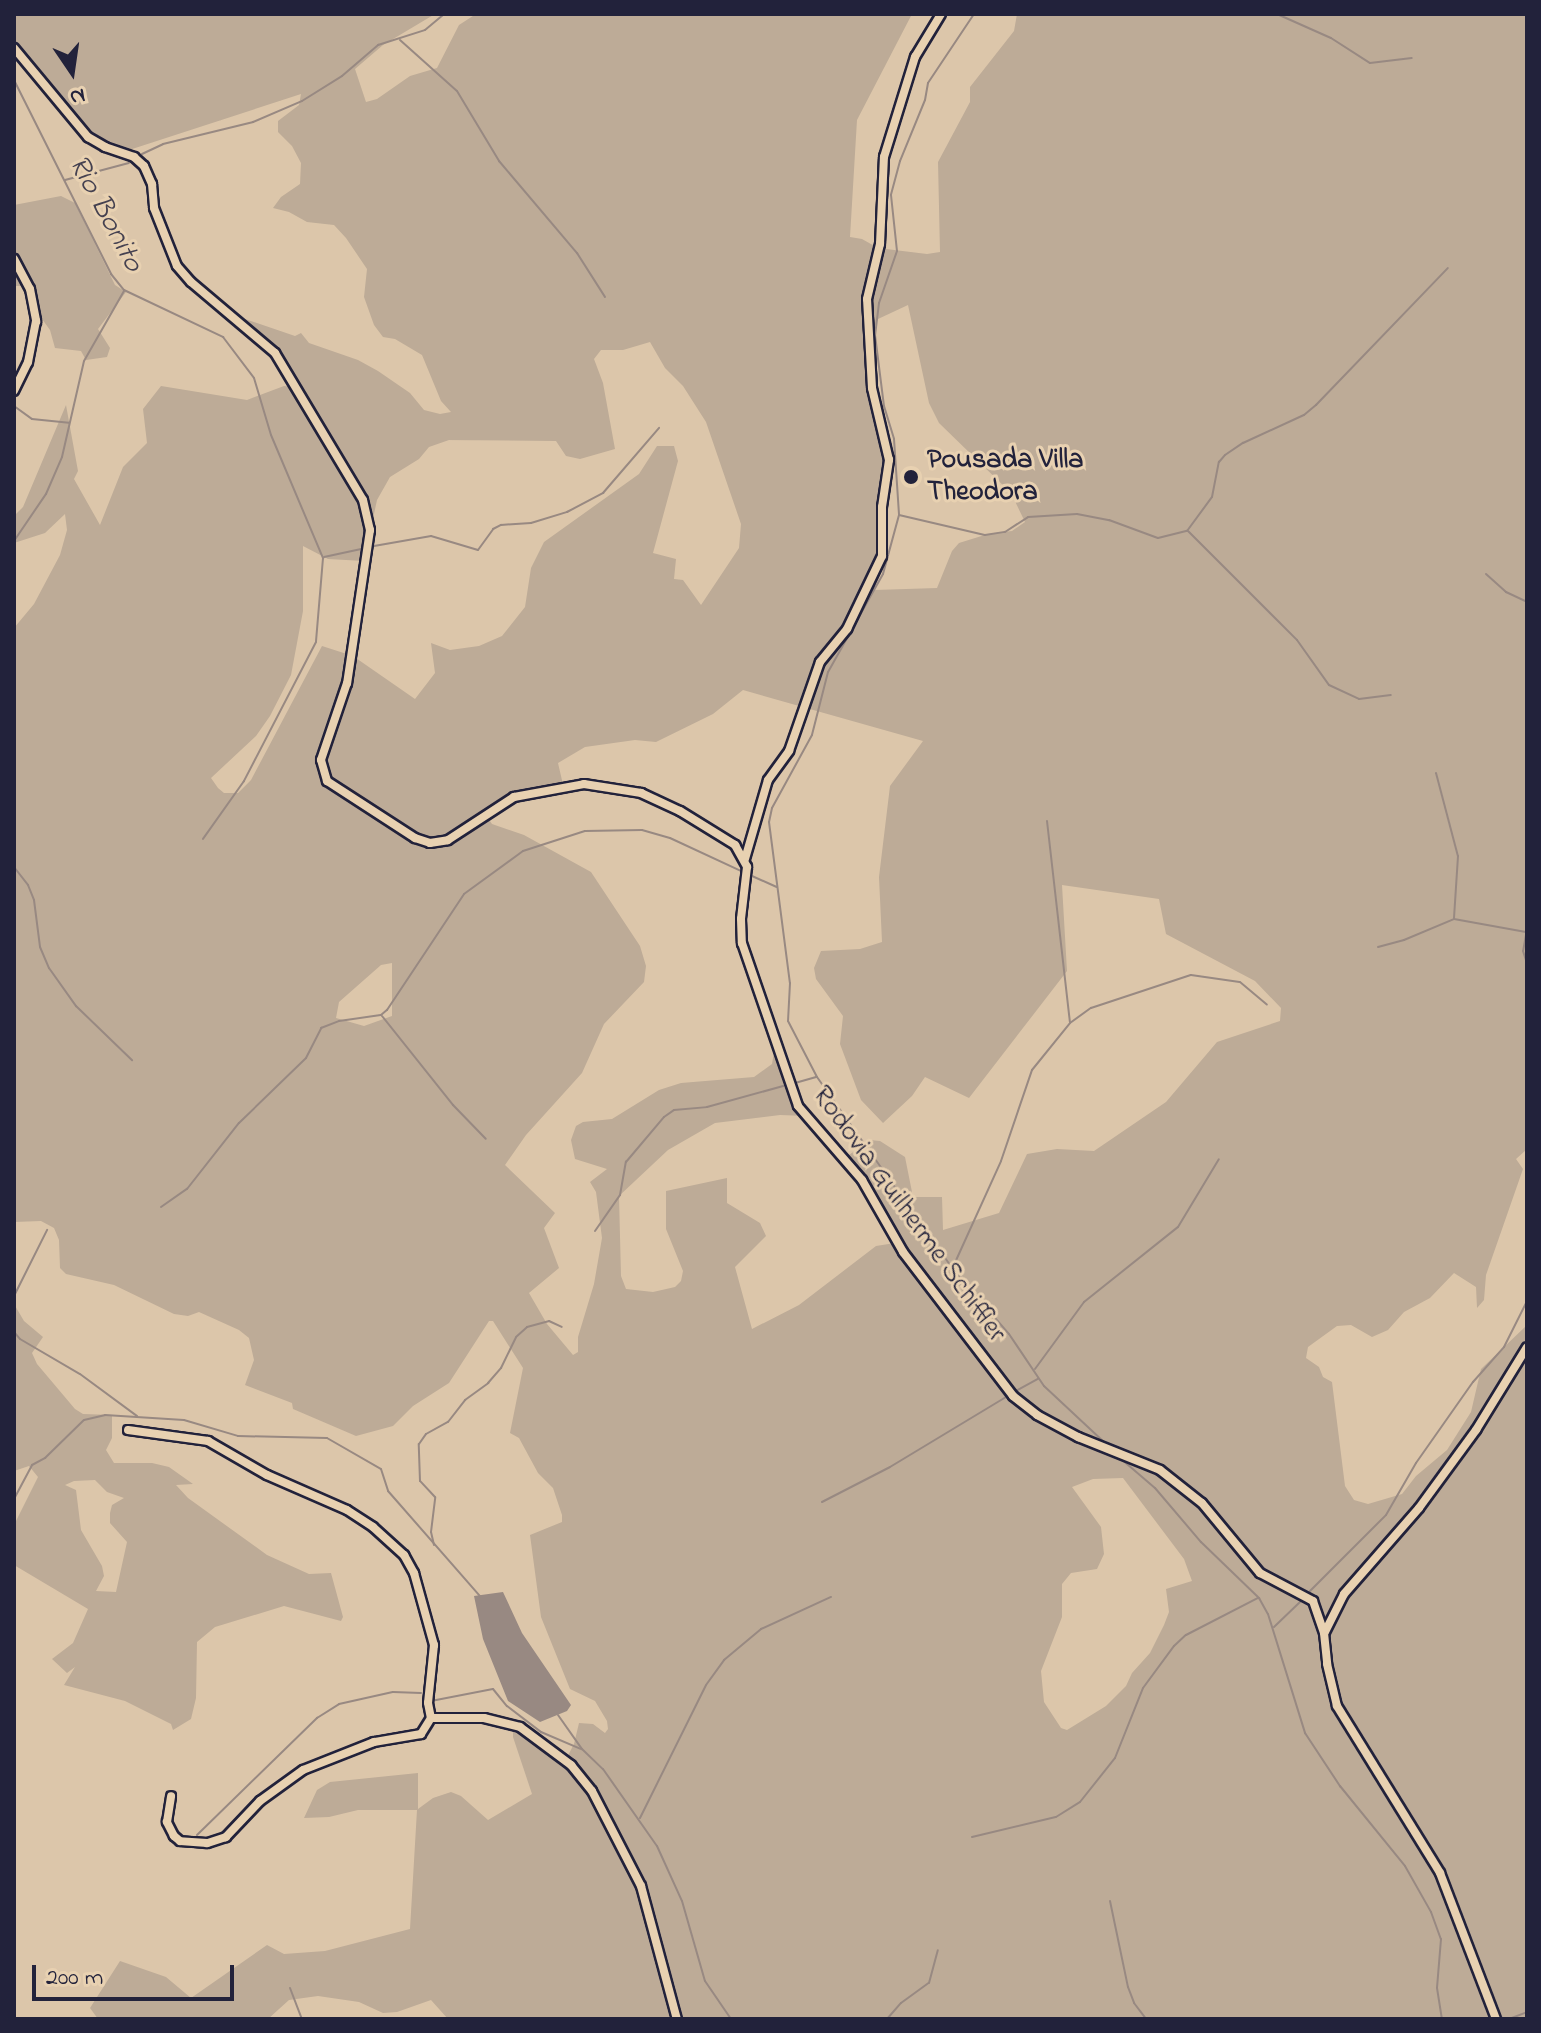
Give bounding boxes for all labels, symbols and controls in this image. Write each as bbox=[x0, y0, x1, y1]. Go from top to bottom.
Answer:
north arrow bbox=[32, 32, 112, 112]
text: N bbox=[67, 78, 88, 113]
water label: Rio Bonito bbox=[59, 150, 151, 278]
place label: Pousada Villa Theodora bbox=[927, 444, 1083, 510]
marker: Pousada Villa Theodora bbox=[902, 468, 920, 486]
street label: Rodovia Guilherme Schiffler bbox=[804, 1080, 1012, 1350]
scale bar bbox=[36, 1949, 238, 1999]
text: 200 m bbox=[46, 1961, 103, 1996]

